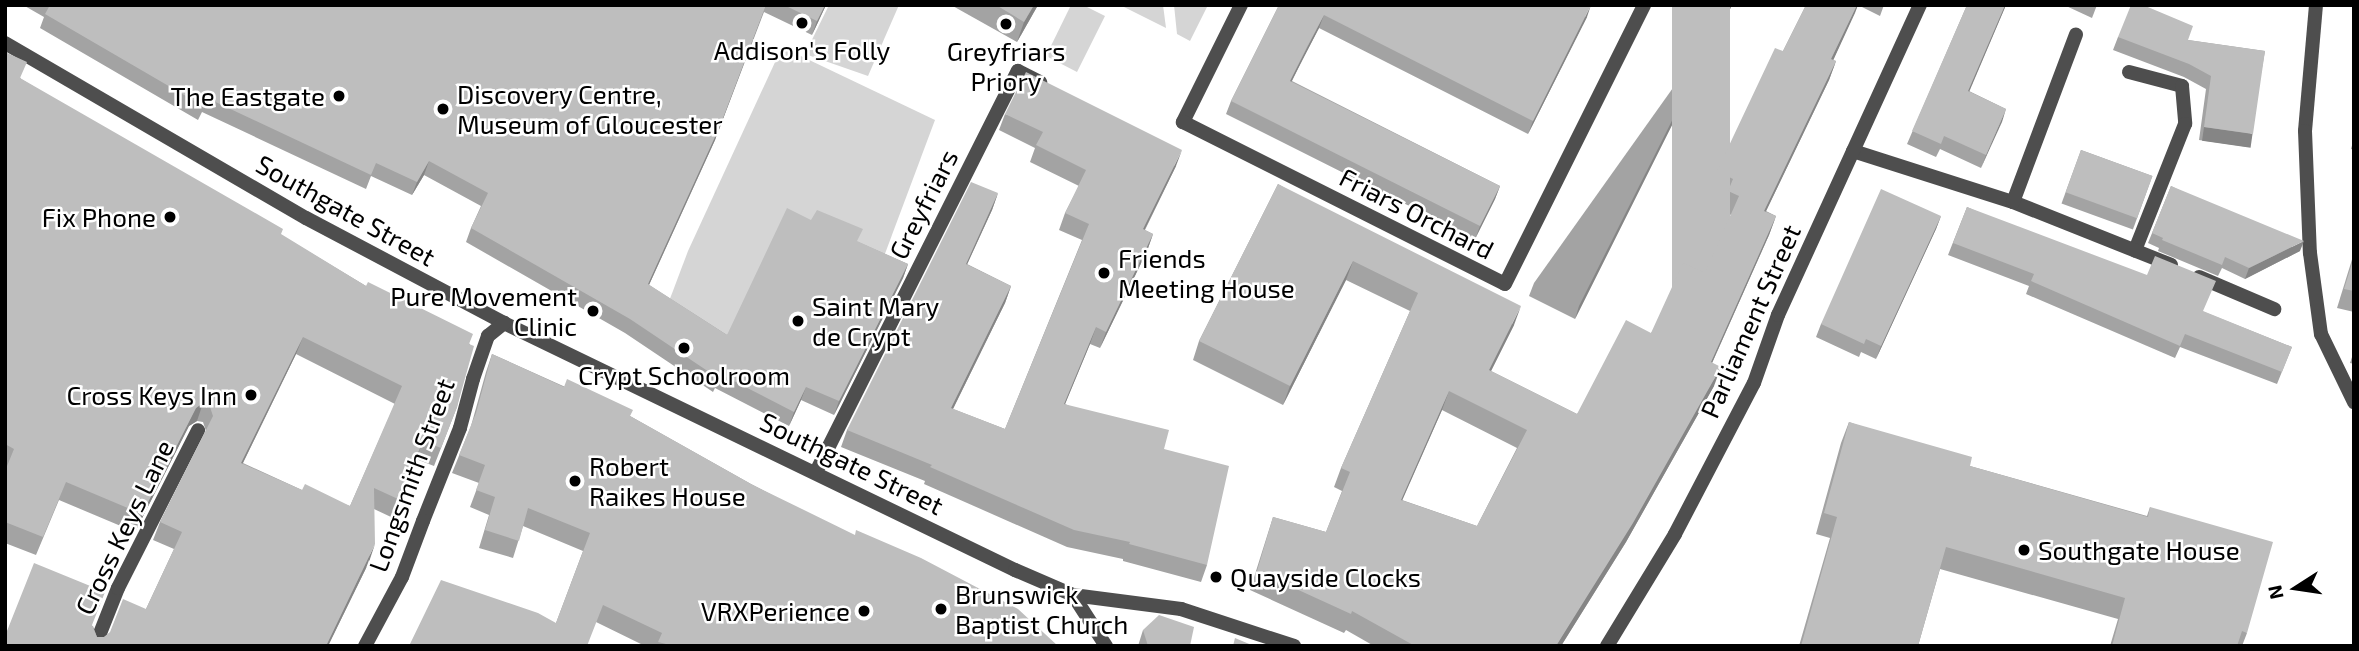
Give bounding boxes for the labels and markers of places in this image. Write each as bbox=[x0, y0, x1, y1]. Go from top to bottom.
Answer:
marker: Addison's Folly bbox=[794, 15, 810, 31]
marker: Greyfriars Priory bbox=[998, 16, 1014, 32]
place label: Addison's Folly bbox=[714, 34, 890, 66]
place label: Greyfriars Priory bbox=[947, 35, 1065, 96]
place label: Discovery Centre, Museum of Gloucester bbox=[457, 78, 723, 140]
place label: The Eastgate bbox=[171, 80, 325, 112]
marker: The Eastgate bbox=[331, 88, 347, 104]
marker: Discovery Centre, Museum of Gloucester bbox=[435, 101, 451, 117]
place label: Fix Phone bbox=[42, 201, 156, 233]
marker: Fix Phone bbox=[162, 209, 178, 225]
place label: Friends Meeting House bbox=[1118, 242, 1295, 304]
marker: Friends Meeting House bbox=[1096, 265, 1112, 281]
place label: Pure Movement Clinic bbox=[390, 280, 577, 342]
place label: Saint Mary de Crypt bbox=[812, 290, 939, 352]
marker: Pure Movement Clinic bbox=[583, 301, 603, 321]
marker: Saint Mary de Crypt bbox=[790, 313, 806, 329]
marker: Crypt Schoolroom bbox=[676, 340, 692, 356]
place label: Crypt Schoolroom bbox=[578, 359, 790, 391]
place label: Cross Keys Inn bbox=[66, 379, 237, 411]
marker: Cross Keys Inn bbox=[243, 387, 259, 403]
place label: Robert Raikes House bbox=[589, 450, 746, 512]
marker: Robert Raikes House bbox=[567, 473, 583, 489]
place label: Southgate House bbox=[2038, 534, 2240, 566]
marker: Southgate House bbox=[2016, 542, 2032, 558]
place label: Quayside Clocks bbox=[1230, 561, 1421, 593]
marker: Quayside Clocks bbox=[1208, 569, 1224, 585]
place label: Brunswick Baptist Church bbox=[955, 578, 1128, 640]
place label: VRXPerience bbox=[701, 595, 850, 627]
marker: Brunswick Baptist Church bbox=[933, 601, 949, 617]
marker: VRXPerience bbox=[856, 603, 872, 619]

